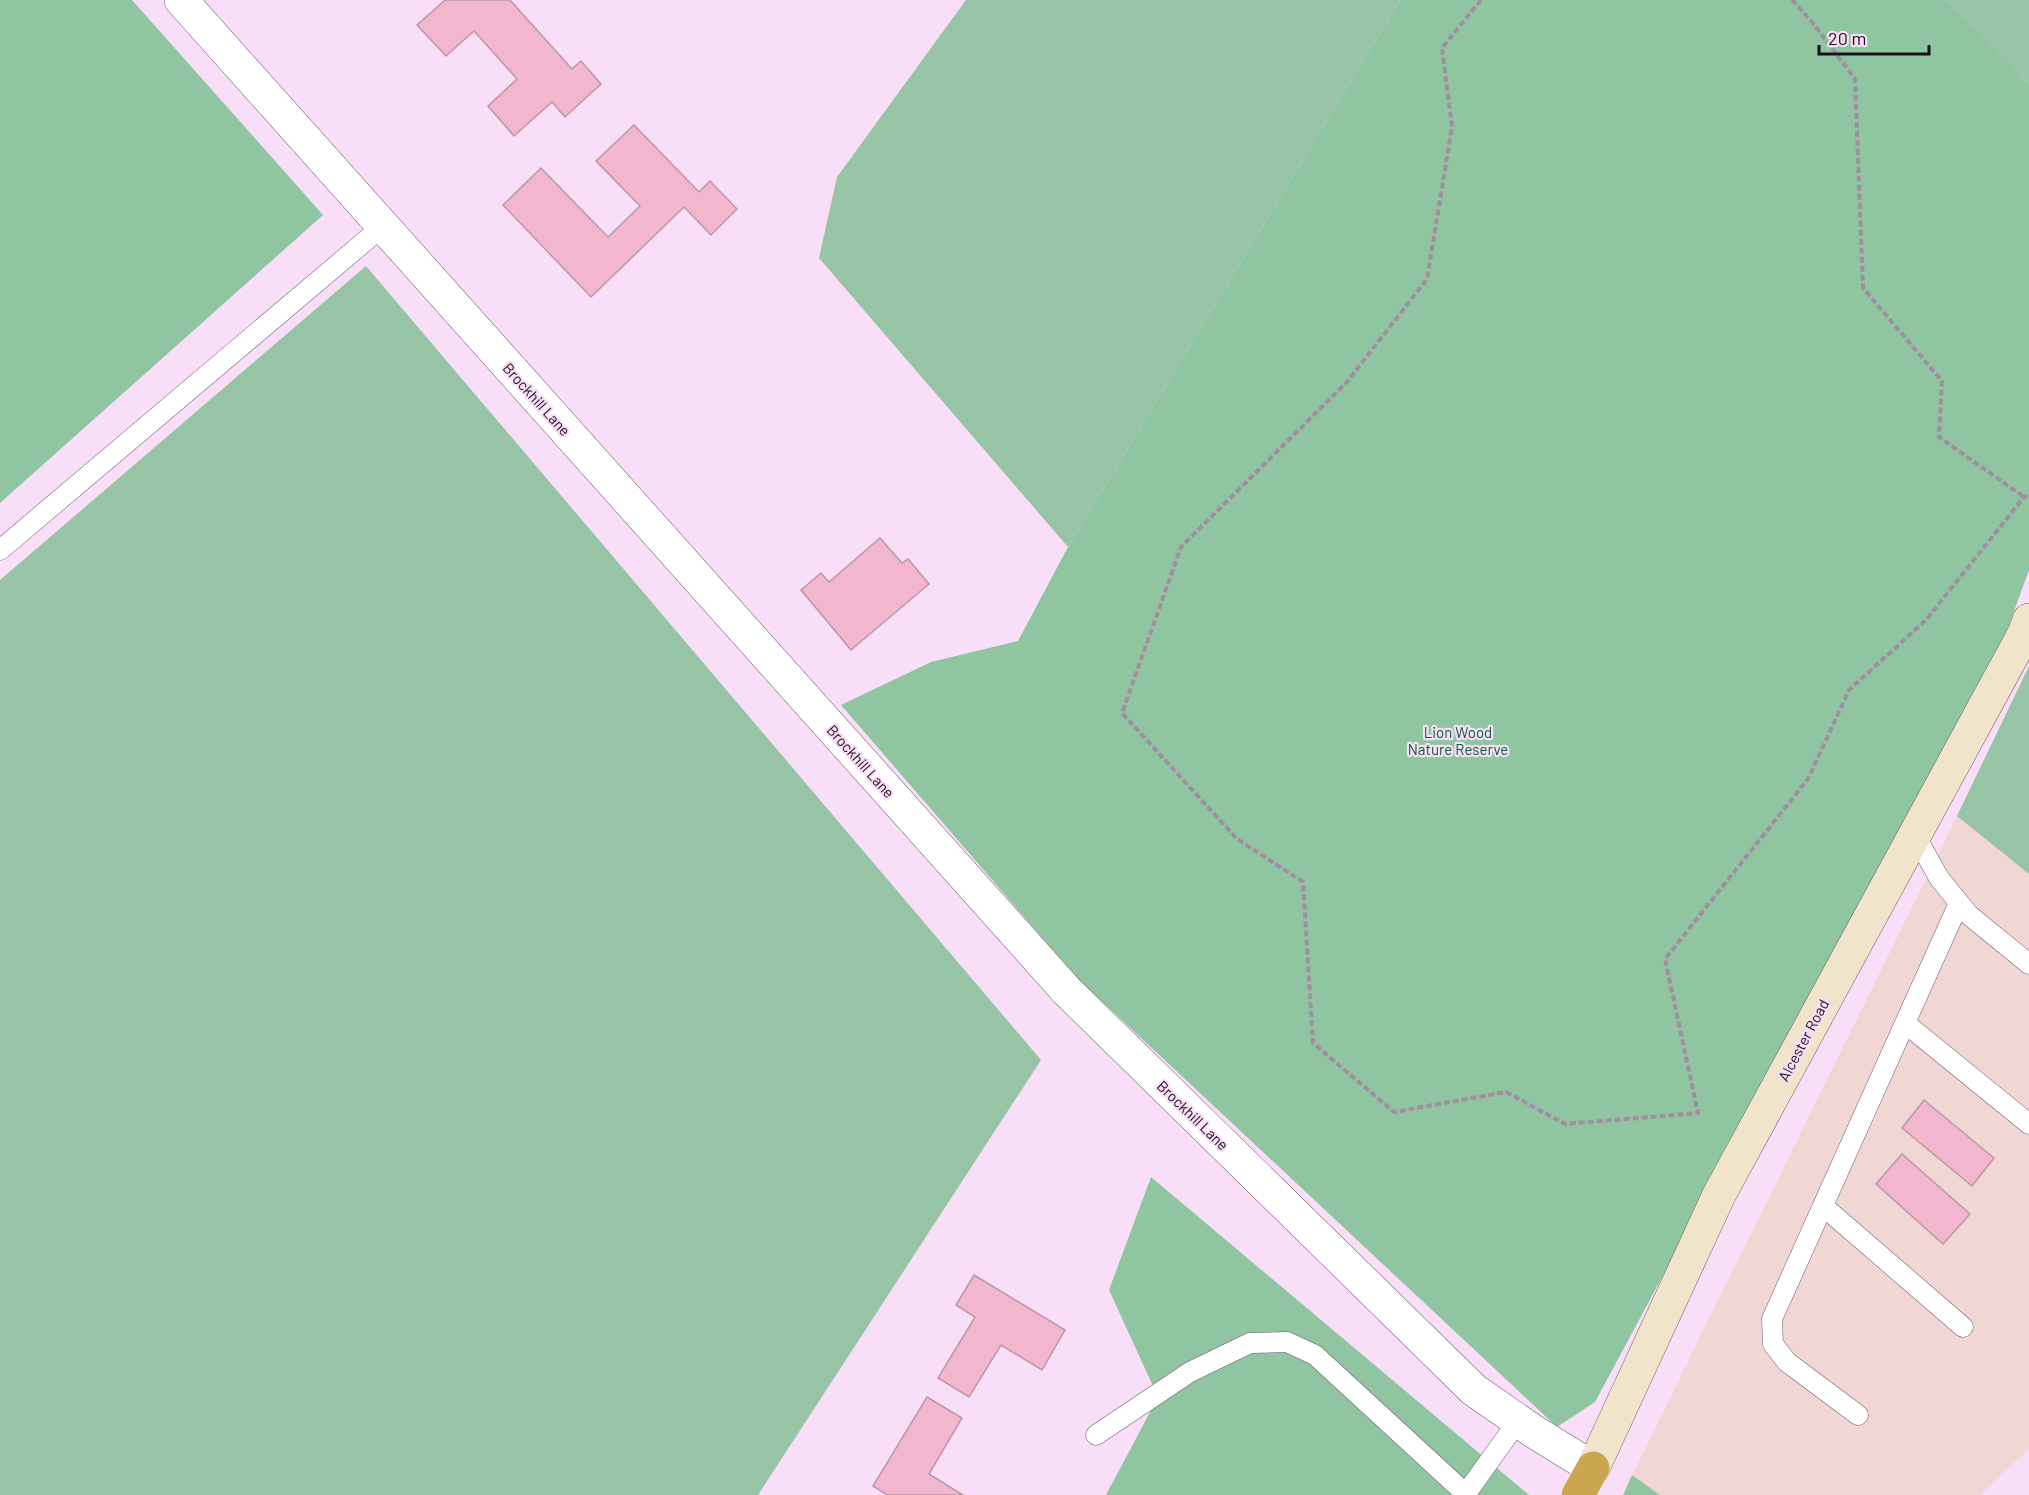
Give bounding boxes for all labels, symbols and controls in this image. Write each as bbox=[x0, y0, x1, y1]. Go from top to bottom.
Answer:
scale bar bbox=[1819, 18, 1928, 56]
text: 20 m bbox=[1828, 27, 1866, 49]
street label: Brockhill Lane bbox=[499, 359, 575, 439]
street label: Brockhill Lane bbox=[823, 721, 899, 801]
park label: Lion Wood Nature Reserve bbox=[1408, 723, 1508, 758]
street label: Alcester Road bbox=[1774, 996, 1832, 1084]
street label: Brockhill Lane bbox=[1154, 1076, 1232, 1154]

